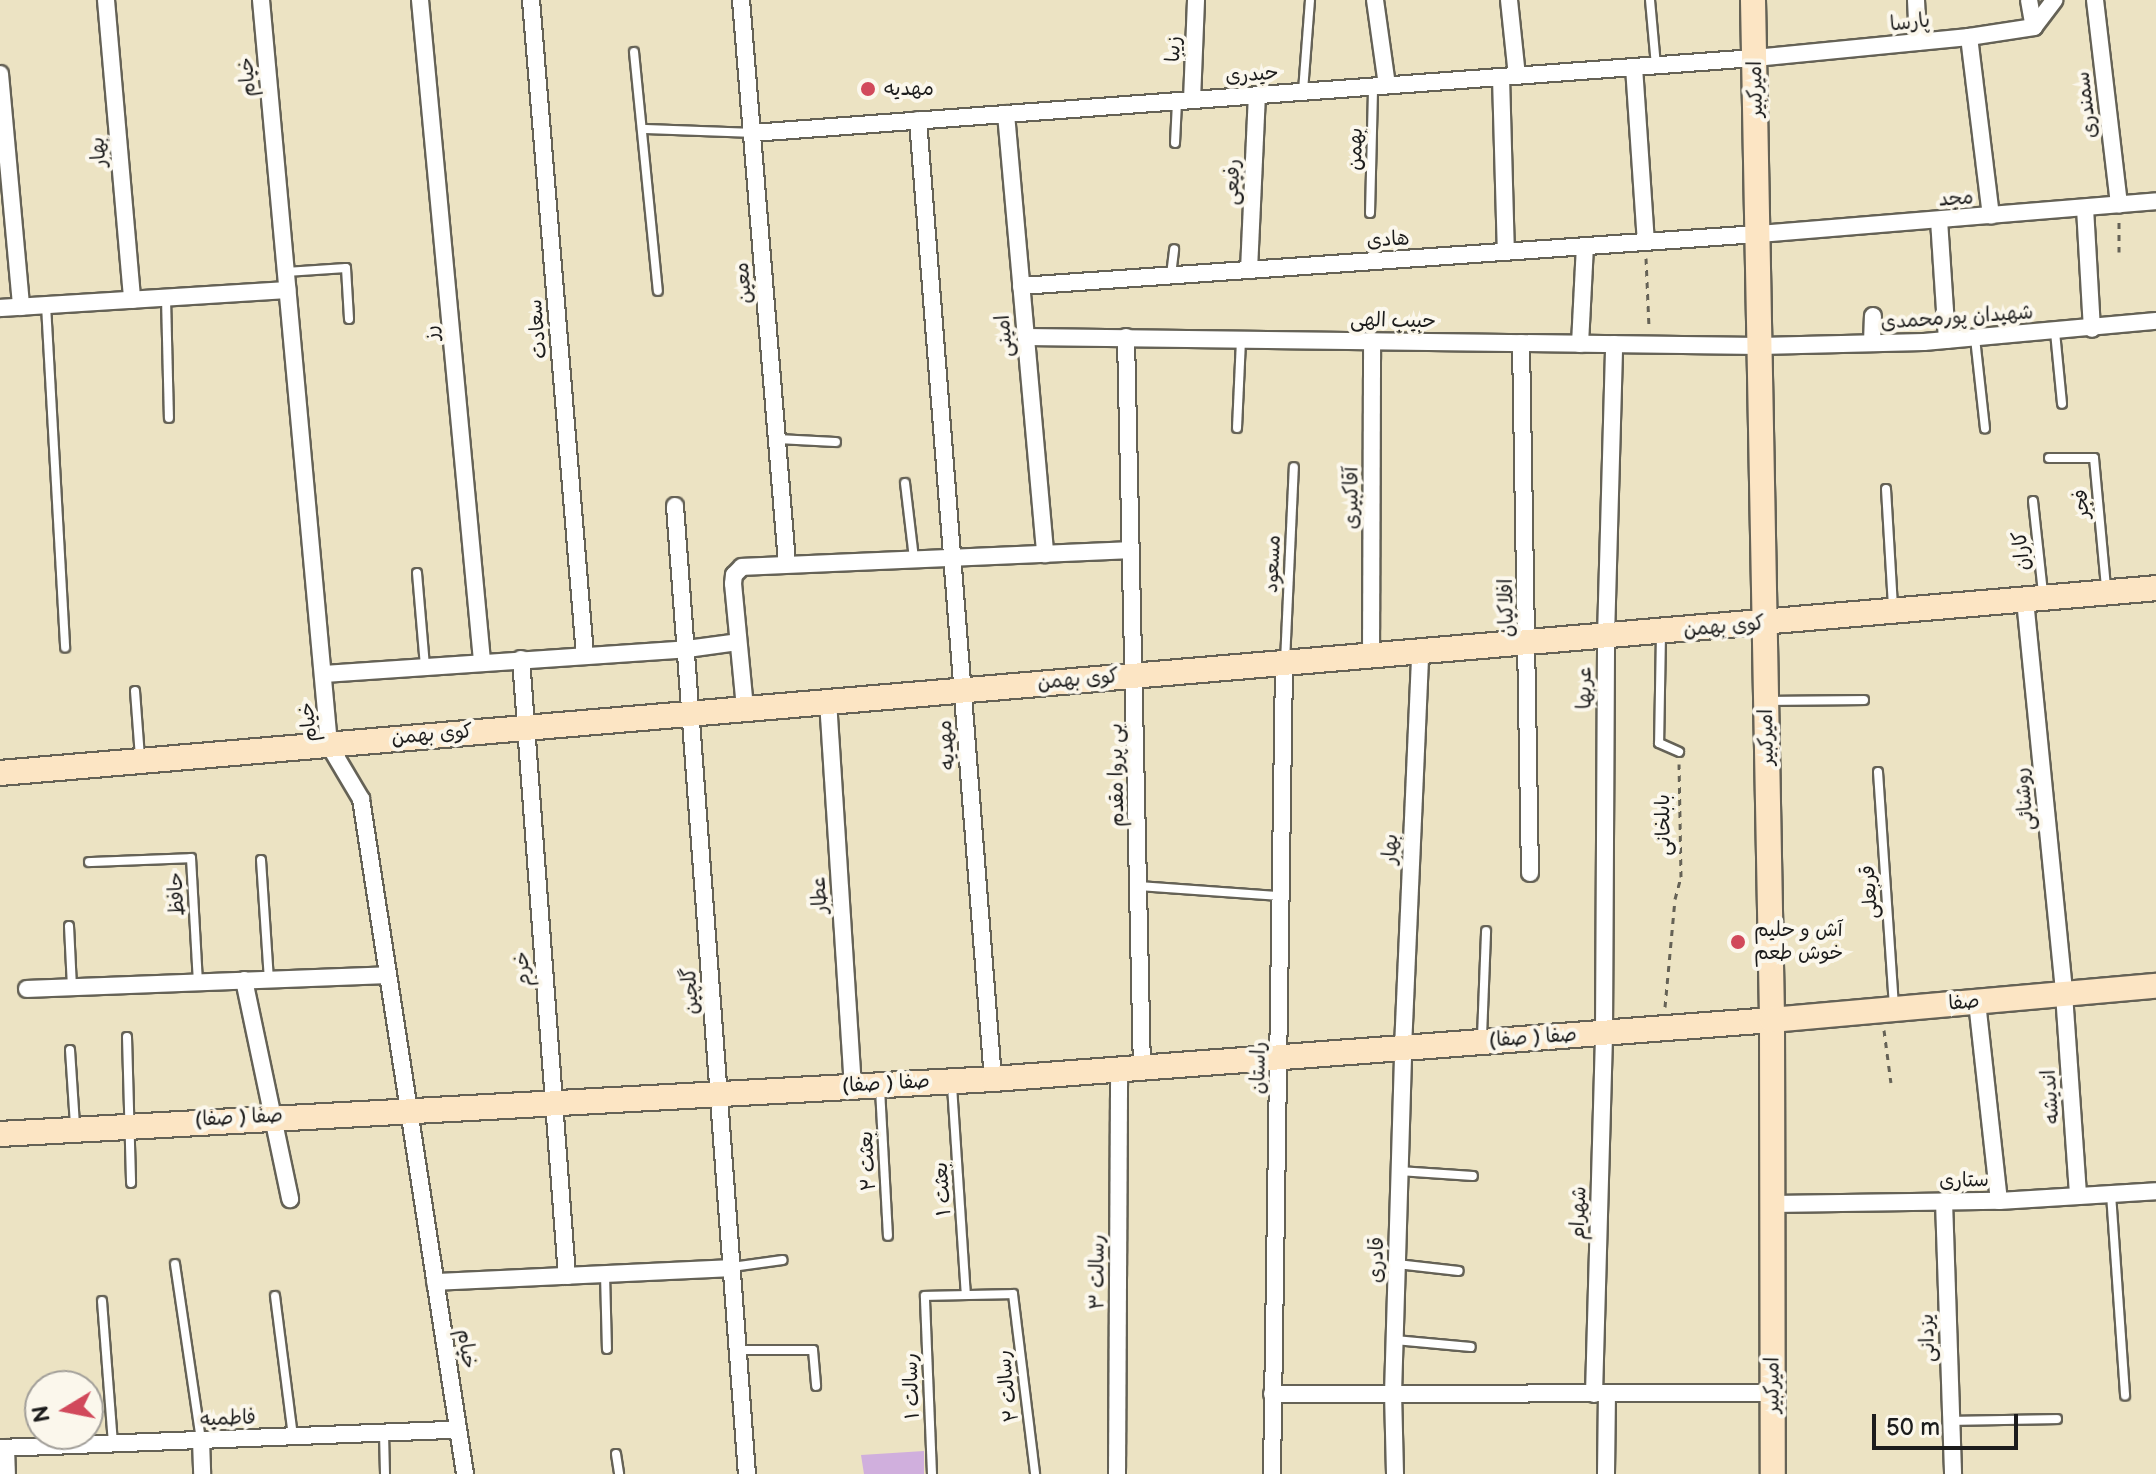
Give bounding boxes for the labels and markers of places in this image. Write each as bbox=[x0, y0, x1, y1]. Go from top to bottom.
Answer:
place label: مهدیه bbox=[884, 77, 934, 101]
marker: مهدیه bbox=[859, 80, 877, 98]
place label: آش و حلیم خوش طعم bbox=[1754, 918, 1843, 965]
marker: آش و حلیم خوش طعم bbox=[1729, 933, 1747, 951]

